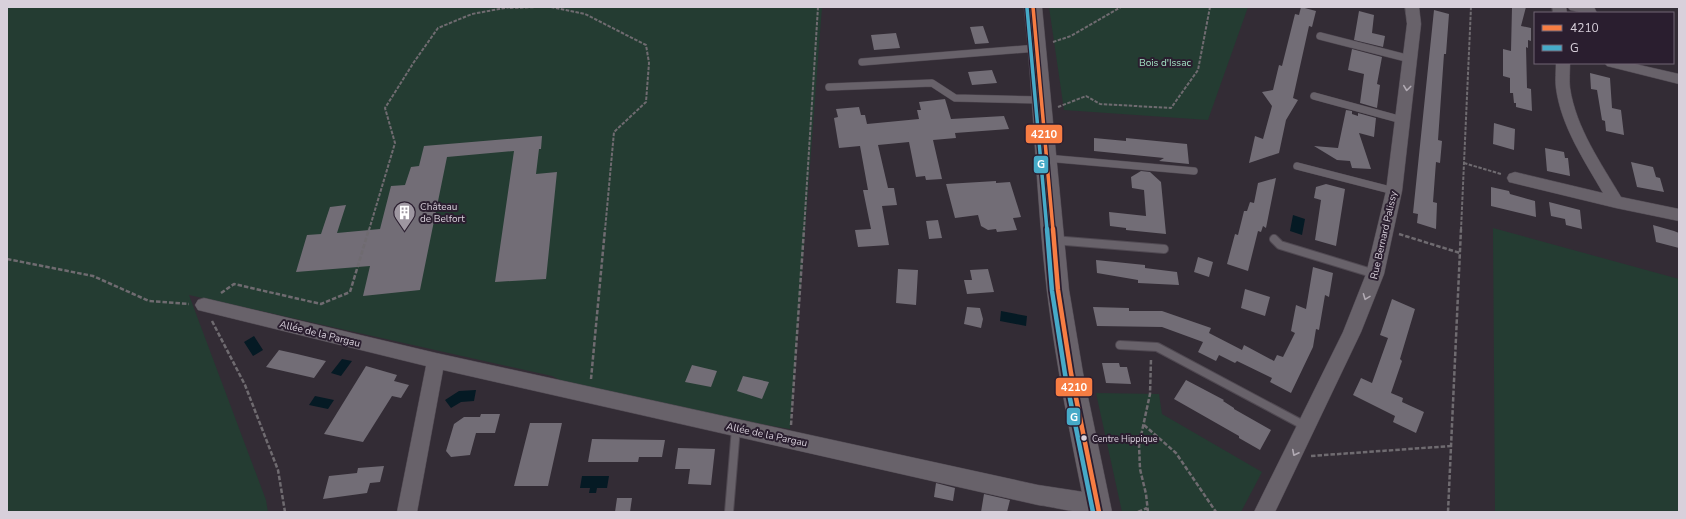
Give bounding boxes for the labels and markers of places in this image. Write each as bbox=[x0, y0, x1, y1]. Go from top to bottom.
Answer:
building icon: Château de Belfort bbox=[392, 199, 418, 232]
place label: Château de Belfort bbox=[420, 200, 465, 226]
marker: Centre Hippique bbox=[1079, 433, 1089, 443]
place label: Centre Hippique bbox=[1092, 433, 1158, 445]

